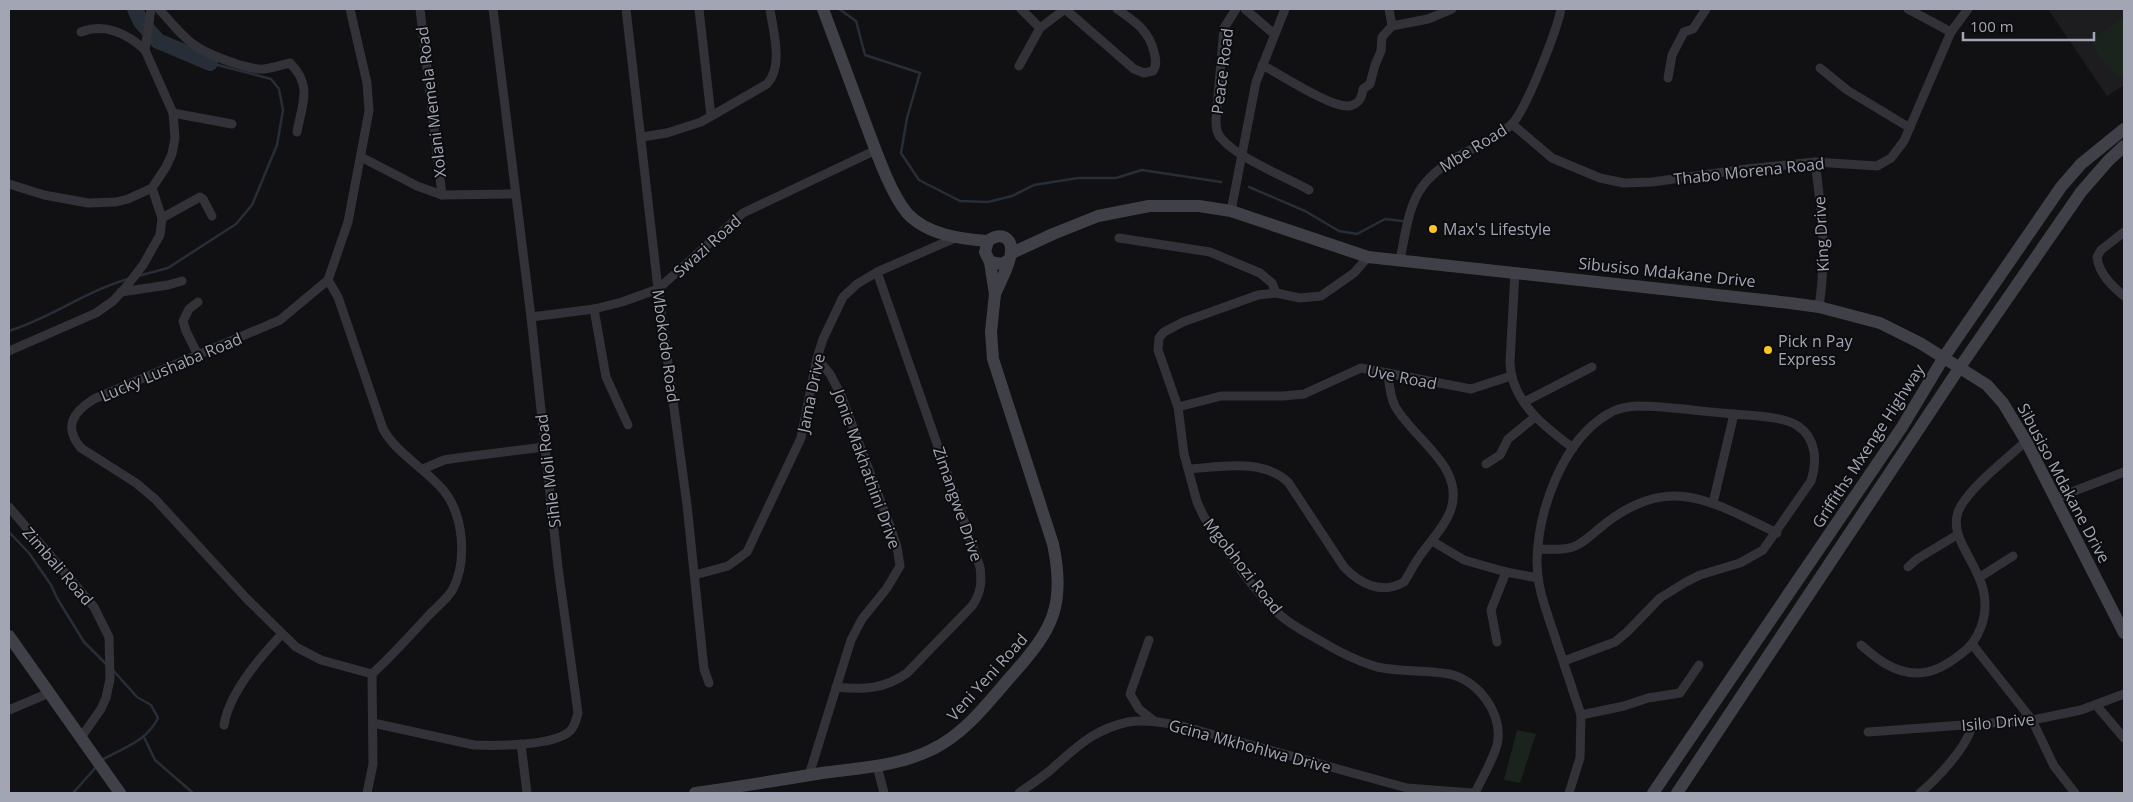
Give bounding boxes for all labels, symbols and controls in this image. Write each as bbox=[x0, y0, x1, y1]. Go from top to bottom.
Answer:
scale bar bbox=[1963, 10, 2094, 42]
text: 100 m bbox=[1970, 16, 2014, 36]
street label: Xolani Memela Road bbox=[411, 25, 451, 179]
street label: Peace Road bbox=[1206, 27, 1238, 115]
street label: Mbe Road bbox=[1435, 119, 1511, 177]
street label: Thabo Morena Road bbox=[1672, 152, 1826, 190]
street label: King Drive bbox=[1808, 196, 1834, 272]
street label: Swazi Road bbox=[668, 210, 746, 282]
place label: Max's Lifestyle bbox=[1443, 218, 1551, 240]
marker: Max's Lifestyle bbox=[1427, 223, 1439, 235]
street label: Sibusiso Mdakane Drive bbox=[1577, 252, 1757, 292]
street label: Mbokodo Road bbox=[647, 288, 685, 404]
street label: Lucky Lushaba Road bbox=[97, 327, 245, 407]
place label: Pick n Pay Express bbox=[1778, 330, 1853, 370]
marker: Pick n Pay Express bbox=[1762, 344, 1774, 356]
street label: Jama Drive bbox=[791, 351, 830, 436]
street label: Uve Road bbox=[1365, 359, 1439, 395]
street label: Griffiths Mxenge Highway bbox=[1807, 359, 1930, 532]
street label: Jonie Makhathini Drive bbox=[827, 384, 906, 552]
street label: Sibusiso Mdakane Drive bbox=[2013, 399, 2115, 567]
street label: Sihle Moli Road bbox=[530, 413, 566, 529]
street label: Zimangwe Drive bbox=[928, 444, 988, 564]
street label: Mgobhozi Road bbox=[1199, 514, 1287, 618]
street label: Zimbali Road bbox=[18, 522, 98, 610]
street label: Veni Yeni Road bbox=[942, 629, 1032, 725]
street label: Isilo Drive bbox=[1961, 708, 2035, 736]
street label: Gcina Mkhohlwa Drive bbox=[1167, 714, 1333, 778]

